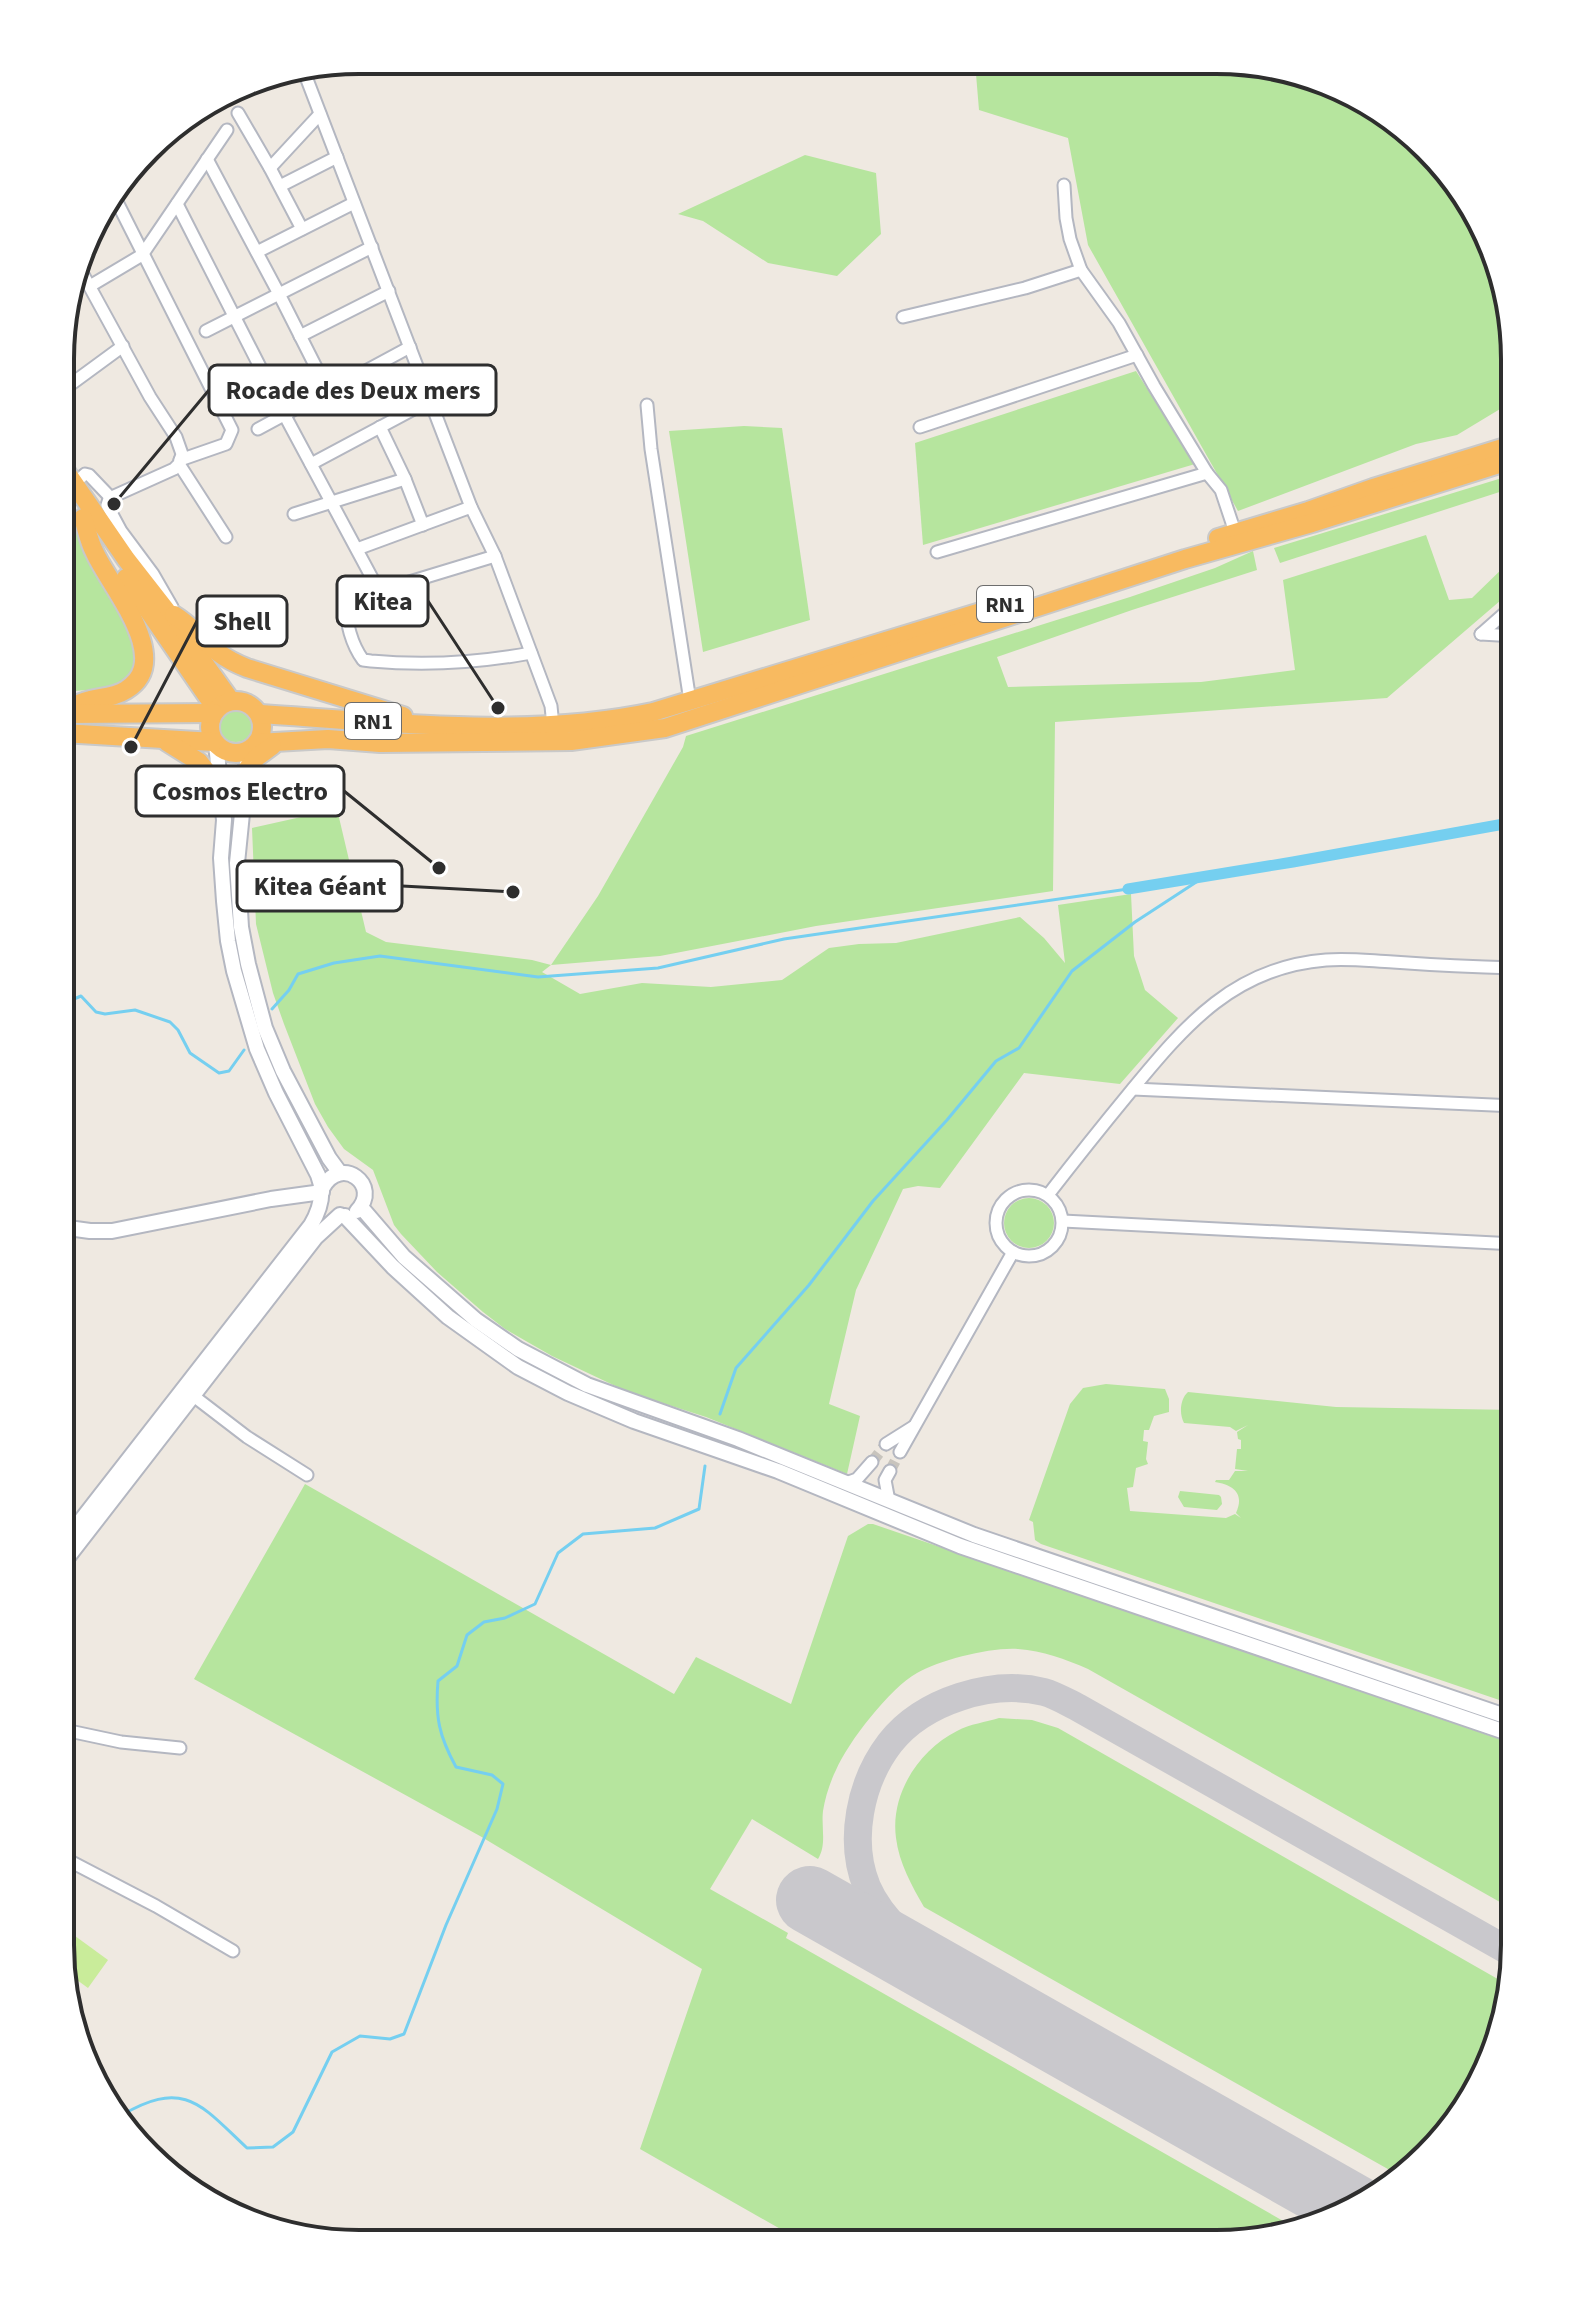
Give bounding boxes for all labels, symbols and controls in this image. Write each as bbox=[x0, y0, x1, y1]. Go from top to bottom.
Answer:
callout: Rocade des Deux mers bbox=[209, 365, 496, 415]
text: Rocade des Deux mers bbox=[225, 372, 481, 409]
callout: Kitea bbox=[337, 576, 428, 626]
text: Kitea bbox=[353, 583, 413, 620]
road number: RN1 bbox=[977, 586, 1033, 622]
callout: Shell bbox=[197, 596, 287, 646]
text: Shell bbox=[213, 603, 271, 640]
road number: RN1 bbox=[345, 703, 401, 739]
callout: Cosmos Electro bbox=[136, 766, 344, 816]
text: Cosmos Electro bbox=[152, 773, 328, 810]
callout: Kitea Géant bbox=[237, 861, 402, 911]
text: Kitea Géant bbox=[253, 868, 387, 905]

